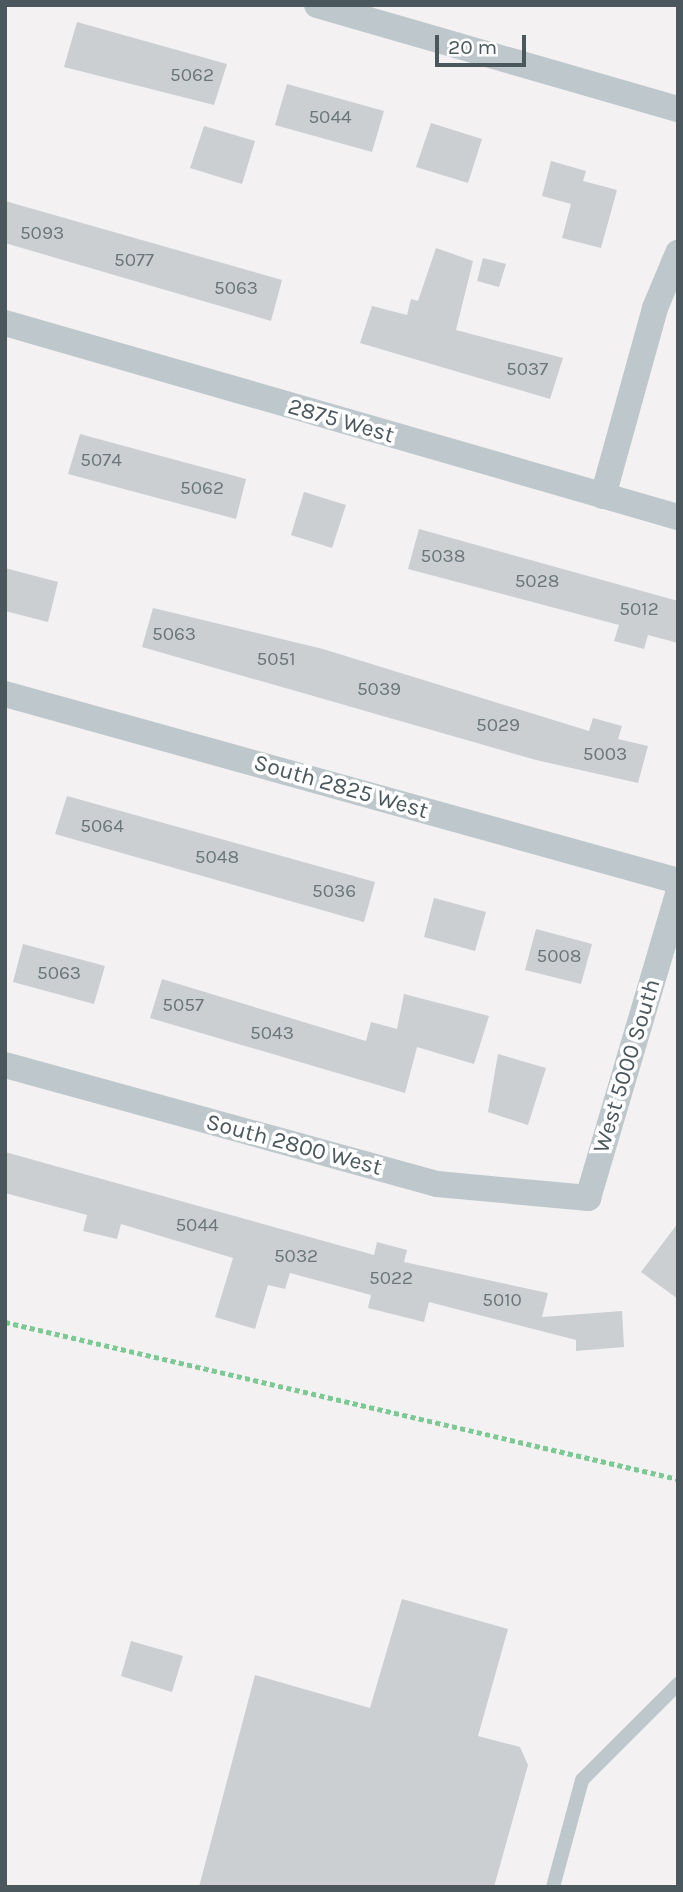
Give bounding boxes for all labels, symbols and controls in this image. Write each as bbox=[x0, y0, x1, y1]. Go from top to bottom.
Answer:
scale bar bbox=[438, 21, 529, 65]
text: 20 m bbox=[448, 35, 497, 59]
house number: 5062 bbox=[170, 65, 214, 87]
house number: 5044 bbox=[308, 107, 352, 129]
house number: 5093 bbox=[20, 223, 64, 245]
house number: 5077 bbox=[114, 250, 154, 272]
house number: 5063 bbox=[214, 278, 258, 300]
house number: 5037 bbox=[506, 359, 548, 381]
street label: 2875 West bbox=[285, 393, 397, 449]
house number: 5074 bbox=[80, 450, 122, 472]
house number: 5062 bbox=[180, 478, 224, 500]
house number: 5038 bbox=[421, 546, 465, 568]
house number: 5028 bbox=[515, 571, 559, 593]
house number: 5012 bbox=[619, 599, 659, 621]
house number: 5063 bbox=[152, 624, 196, 646]
house number: 5051 bbox=[256, 649, 296, 671]
house number: 5039 bbox=[357, 679, 401, 701]
house number: 5029 bbox=[476, 715, 520, 737]
house number: 5003 bbox=[583, 744, 627, 766]
street label: South 2825 West bbox=[251, 749, 431, 825]
house number: 5064 bbox=[80, 816, 124, 838]
house number: 5048 bbox=[195, 847, 239, 869]
house number: 5036 bbox=[312, 881, 356, 903]
house number: 5008 bbox=[537, 946, 581, 968]
house number: 5063 bbox=[37, 963, 81, 985]
street label: West 5000 South bbox=[587, 976, 667, 1156]
house number: 5057 bbox=[162, 995, 204, 1017]
house number: 5043 bbox=[250, 1023, 294, 1045]
street label: South 2800 West bbox=[203, 1108, 385, 1182]
house number: 5044 bbox=[175, 1215, 219, 1237]
house number: 5032 bbox=[274, 1246, 318, 1268]
house number: 5022 bbox=[369, 1268, 413, 1290]
house number: 5010 bbox=[482, 1290, 522, 1312]

